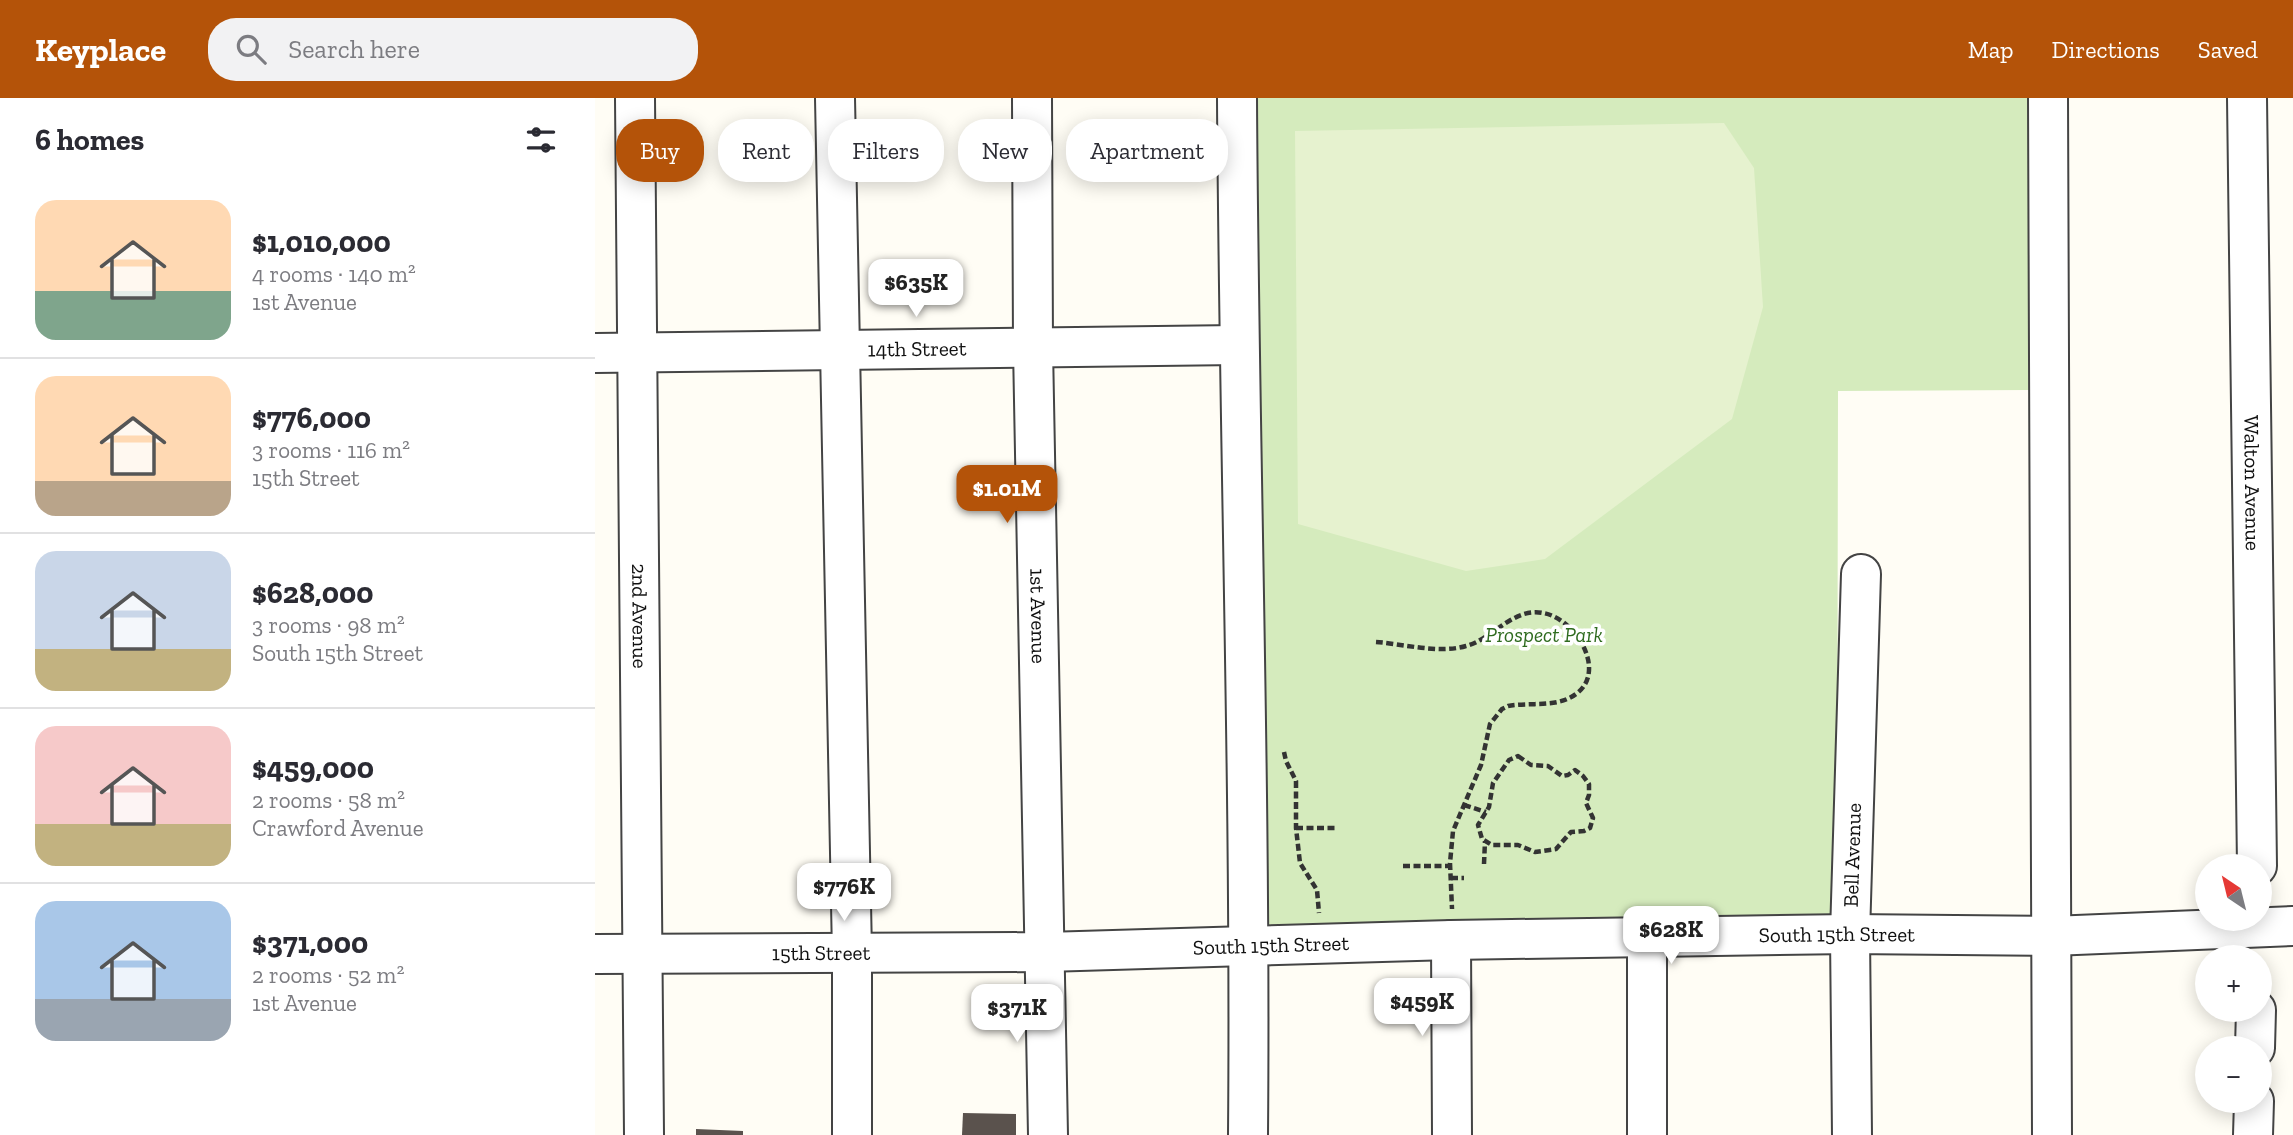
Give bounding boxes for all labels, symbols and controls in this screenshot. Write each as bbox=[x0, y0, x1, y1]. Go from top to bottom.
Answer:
search box bbox=[208, 18, 698, 81]
text: Keyplace bbox=[35, 30, 166, 69]
icon: search bbox=[232, 30, 270, 68]
text: Search here bbox=[288, 33, 420, 65]
text: Map bbox=[1968, 35, 2014, 64]
text: Directions bbox=[2052, 35, 2160, 64]
text: Saved bbox=[2198, 35, 2258, 64]
chip: Buy bbox=[616, 119, 704, 182]
chip: Rent bbox=[718, 119, 814, 182]
chip: Filters bbox=[828, 119, 944, 182]
chip: New bbox=[958, 119, 1052, 182]
chip: Apartment bbox=[1066, 119, 1228, 182]
icon: filters bbox=[522, 121, 560, 159]
text: 6 homes bbox=[35, 122, 144, 158]
text: $1,010,000 bbox=[252, 224, 391, 260]
icon: home bbox=[91, 228, 175, 312]
text: 4 rooms · 140 m² bbox=[252, 260, 416, 288]
pin: $635K bbox=[867, 260, 965, 319]
text: $635K bbox=[884, 268, 948, 296]
text: 1st Avenue bbox=[252, 288, 357, 316]
street label: 14th Street bbox=[867, 335, 967, 362]
text: $776,000 bbox=[252, 400, 371, 436]
icon: home bbox=[91, 404, 175, 488]
street label: Walton Avenue bbox=[2239, 415, 2266, 551]
text: 3 rooms · 116 m² bbox=[252, 436, 410, 464]
text: 15th Street bbox=[252, 464, 360, 492]
pin: $1.01M bbox=[950, 466, 1064, 525]
text: $1.01M bbox=[972, 474, 1042, 502]
street label: 2nd Avenue bbox=[627, 563, 653, 669]
street label: 1st Avenue bbox=[1025, 568, 1052, 664]
text: $628,000 bbox=[252, 575, 374, 611]
icon: home bbox=[91, 579, 175, 663]
text: 3 rooms · 98 m² bbox=[252, 611, 405, 639]
park label: Prospect Park bbox=[1485, 622, 1603, 647]
text: South 15th Street bbox=[252, 639, 423, 667]
text: $459,000 bbox=[252, 750, 374, 786]
icon: home bbox=[91, 754, 175, 838]
text: 2 rooms · 58 m² bbox=[252, 786, 405, 814]
street label: Bell Avenue bbox=[1838, 802, 1866, 908]
text: Crawford Avenue bbox=[252, 814, 423, 842]
north arrow bbox=[2195, 854, 2271, 931]
map controls bbox=[2195, 854, 2272, 1113]
pin: $776K bbox=[795, 864, 893, 923]
text: $776K bbox=[813, 872, 875, 900]
pin: $628K bbox=[1622, 906, 1720, 966]
text: $628K bbox=[1639, 915, 1703, 943]
street label: South 15th Street bbox=[1758, 921, 1915, 947]
text: $371,000 bbox=[252, 925, 368, 961]
icon: home bbox=[91, 929, 175, 1013]
street label: South 15th Street bbox=[1192, 930, 1350, 960]
street label: 15th Street bbox=[772, 940, 870, 965]
button: + bbox=[2195, 945, 2272, 1022]
text: 2 rooms · 52 m² bbox=[252, 961, 404, 989]
pin: $459K bbox=[1373, 978, 1471, 1038]
pin: $371K bbox=[968, 984, 1066, 1044]
text: $459K bbox=[1390, 987, 1454, 1015]
text: 1st Avenue bbox=[252, 989, 357, 1017]
text: $371K bbox=[987, 993, 1047, 1021]
button: − bbox=[2195, 1036, 2272, 1113]

